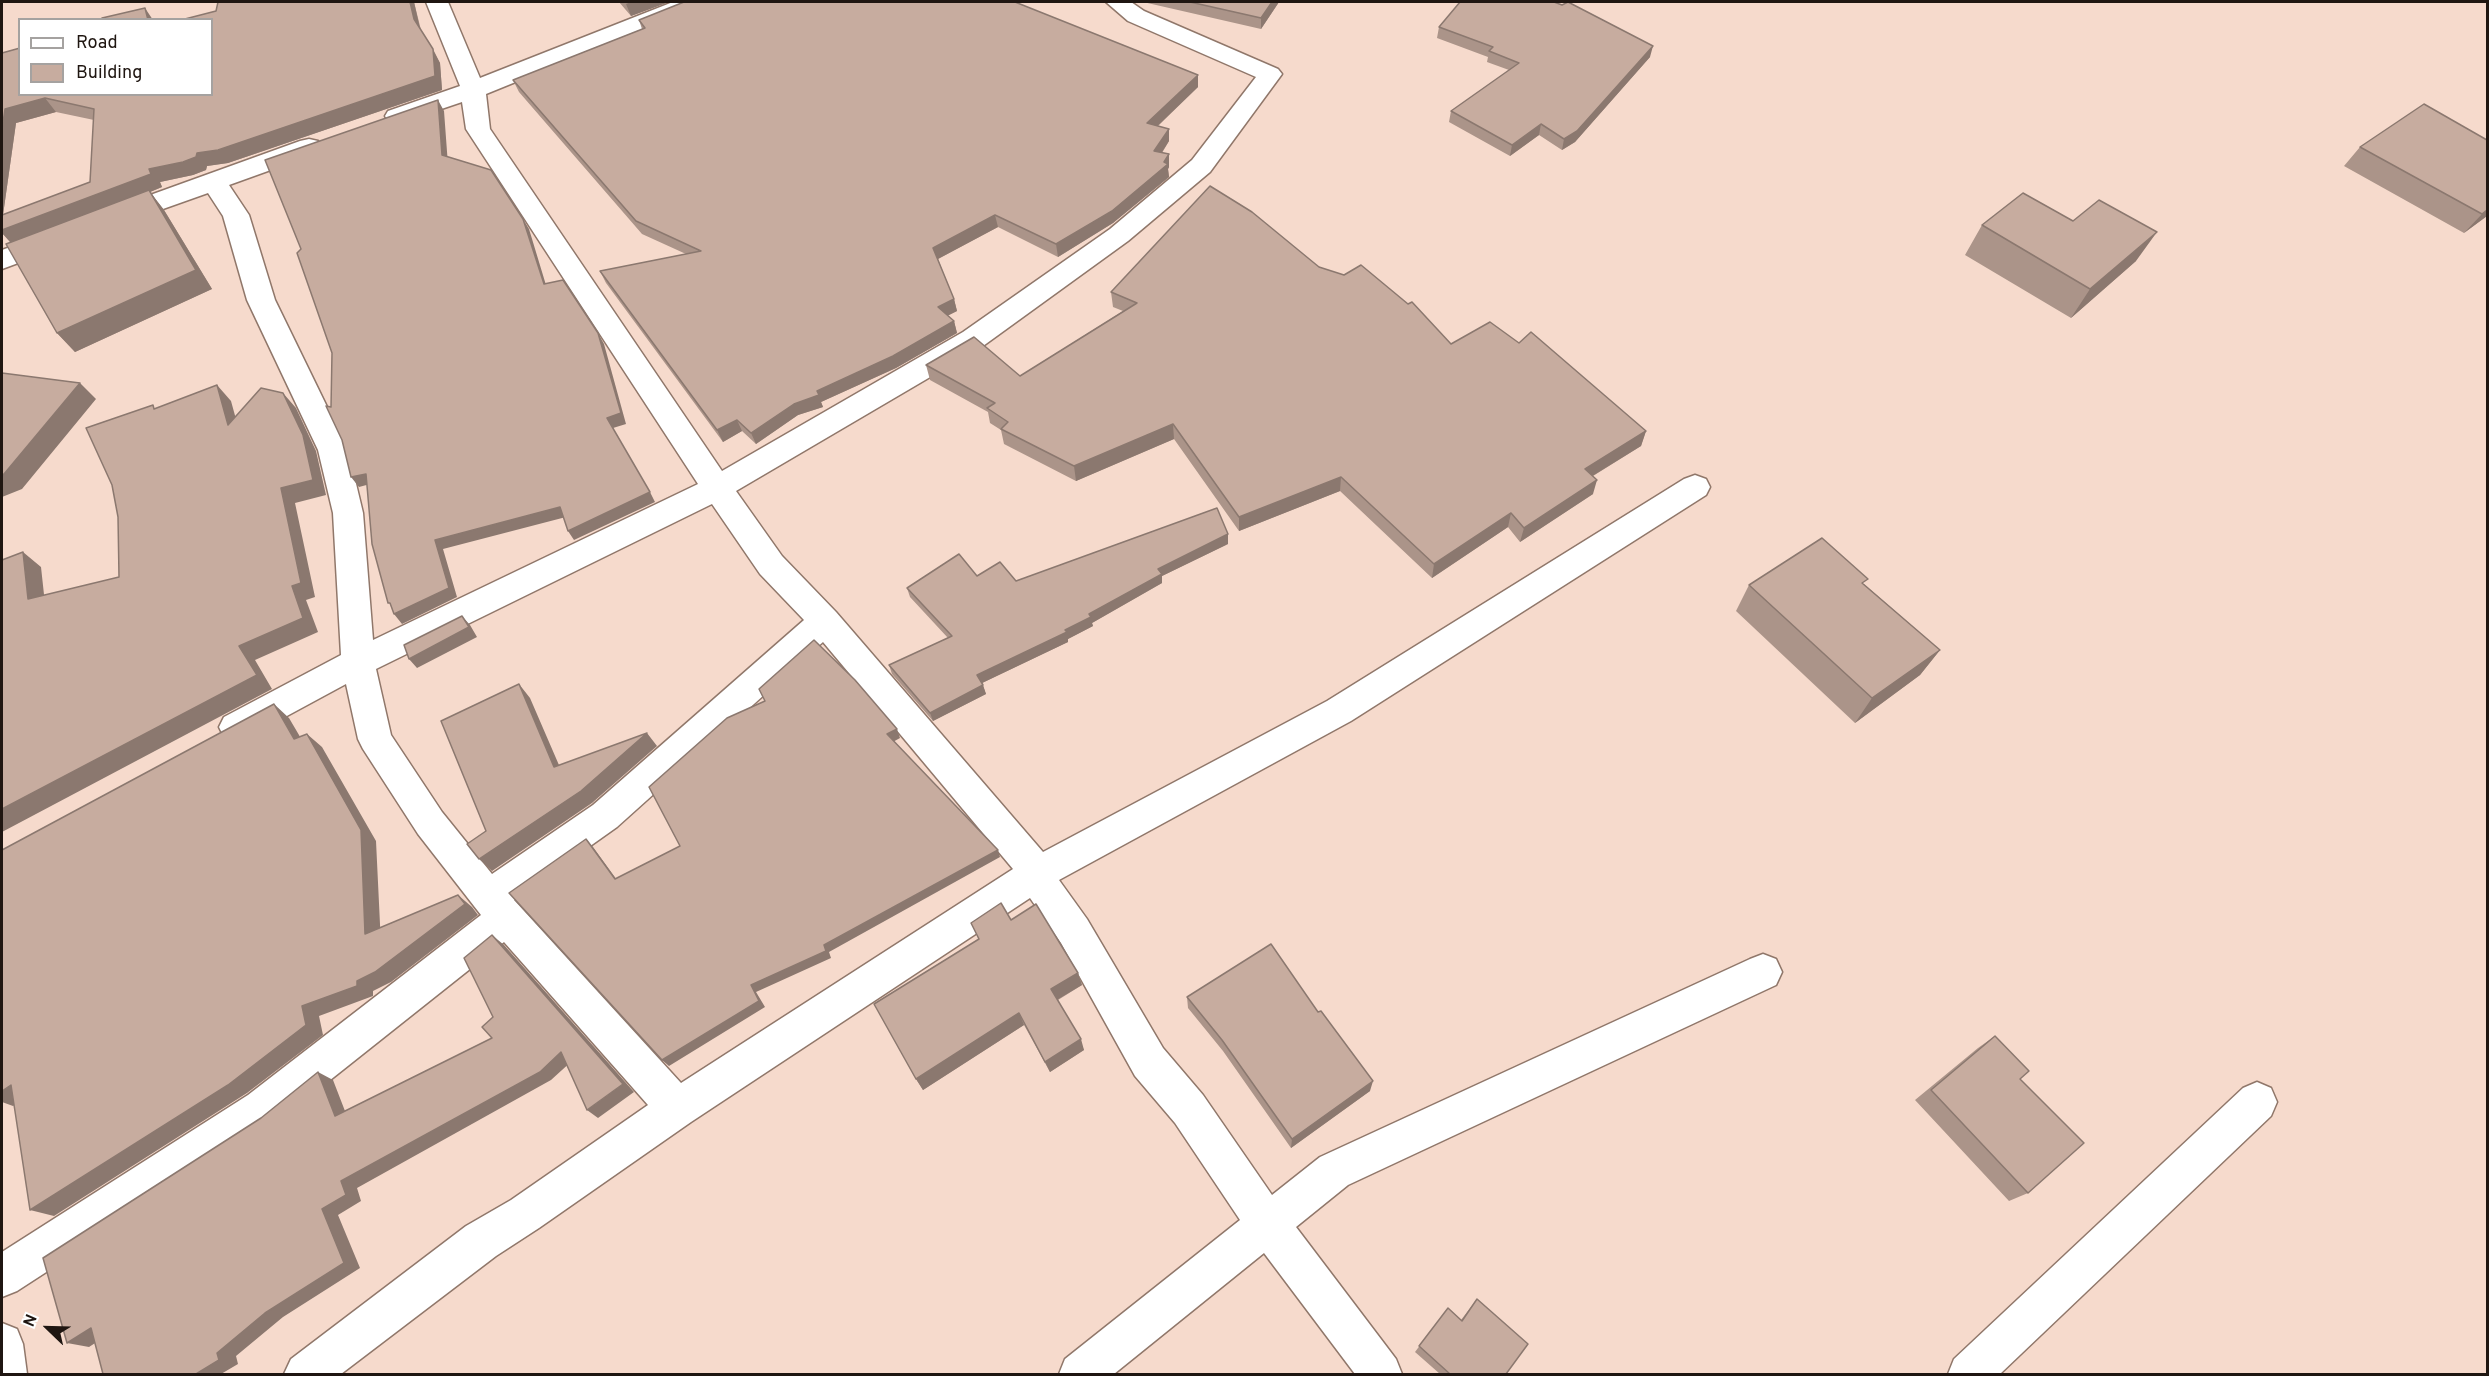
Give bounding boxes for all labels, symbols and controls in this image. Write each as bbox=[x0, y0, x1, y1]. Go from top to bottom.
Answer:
legend bbox=[18, 18, 213, 96]
text: Road bbox=[76, 32, 118, 55]
text: Building bbox=[76, 62, 142, 85]
north arrow bbox=[18, 1298, 78, 1358]
text: N bbox=[20, 1312, 43, 1330]

